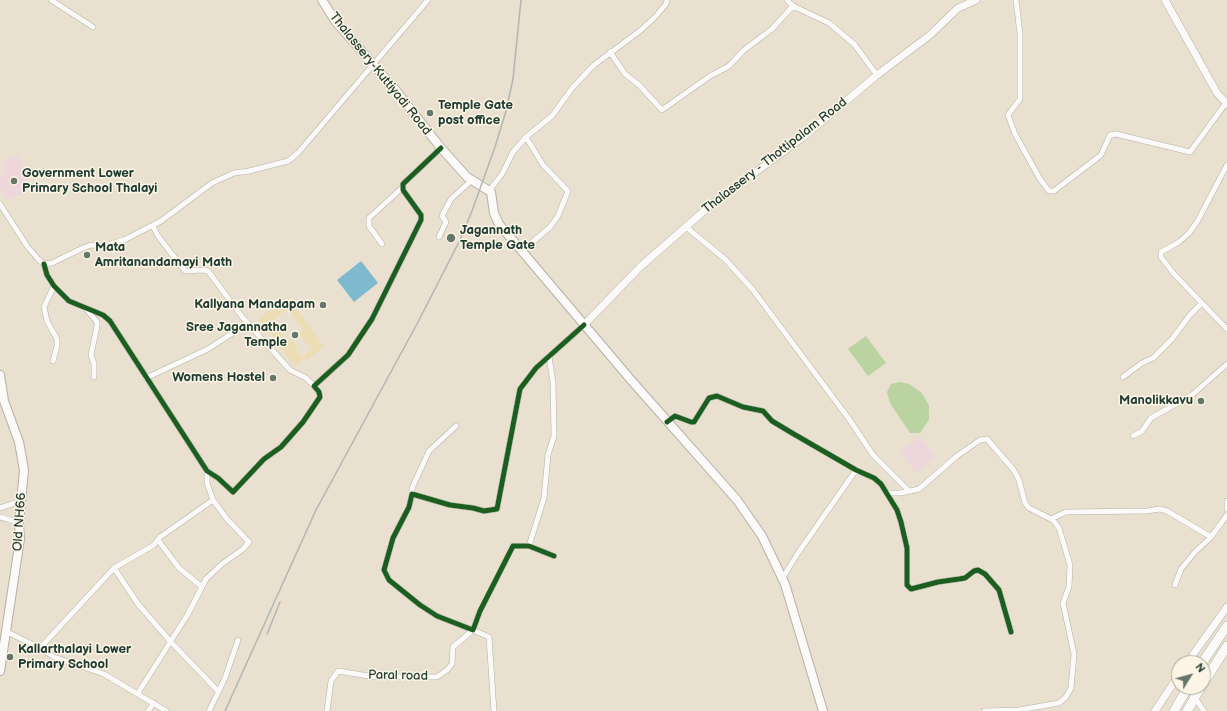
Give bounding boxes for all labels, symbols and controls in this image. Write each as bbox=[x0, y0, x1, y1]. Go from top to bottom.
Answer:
street label: Thalassery-Kuttiyadi Road bbox=[326, 9, 434, 139]
street label: Thalassery - Thottipalam Road bbox=[700, 95, 850, 217]
place label: Temple Gate post office bbox=[438, 98, 513, 129]
marker: Temple Gate post office bbox=[425, 108, 435, 118]
place label: Government Lower Primary School Thalayi bbox=[22, 166, 157, 197]
marker: Government Lower Primary School Thalayi bbox=[9, 176, 19, 186]
place label: Jagannath Temple Gate bbox=[460, 223, 535, 254]
marker: Jagannath Temple Gate bbox=[445, 232, 457, 244]
place label: Mata Amritanandamayi Math bbox=[95, 240, 232, 271]
marker: Mata Amritanandamayi Math bbox=[82, 250, 92, 260]
place label: Kallyana Mandapam bbox=[194, 297, 315, 313]
marker: Kallyana Mandapam bbox=[318, 300, 328, 310]
place label: Sree Jagannatha Temple bbox=[186, 320, 287, 351]
marker: Sree Jagannatha Temple bbox=[290, 330, 300, 340]
place label: Womens Hostel bbox=[172, 370, 265, 386]
marker: Womens Hostel bbox=[268, 373, 278, 383]
place label: Manolikkavu bbox=[1119, 393, 1193, 409]
marker: Manolikkavu bbox=[1196, 396, 1206, 406]
street label: Old NH66 bbox=[10, 492, 30, 552]
place label: Kallarthalayi Lower Primary School bbox=[18, 642, 131, 673]
marker: Kallarthalayi Lower Primary School bbox=[5, 652, 15, 662]
north arrow bbox=[1171, 655, 1211, 695]
text: N bbox=[1193, 661, 1208, 675]
street label: Paral road bbox=[368, 668, 428, 684]

